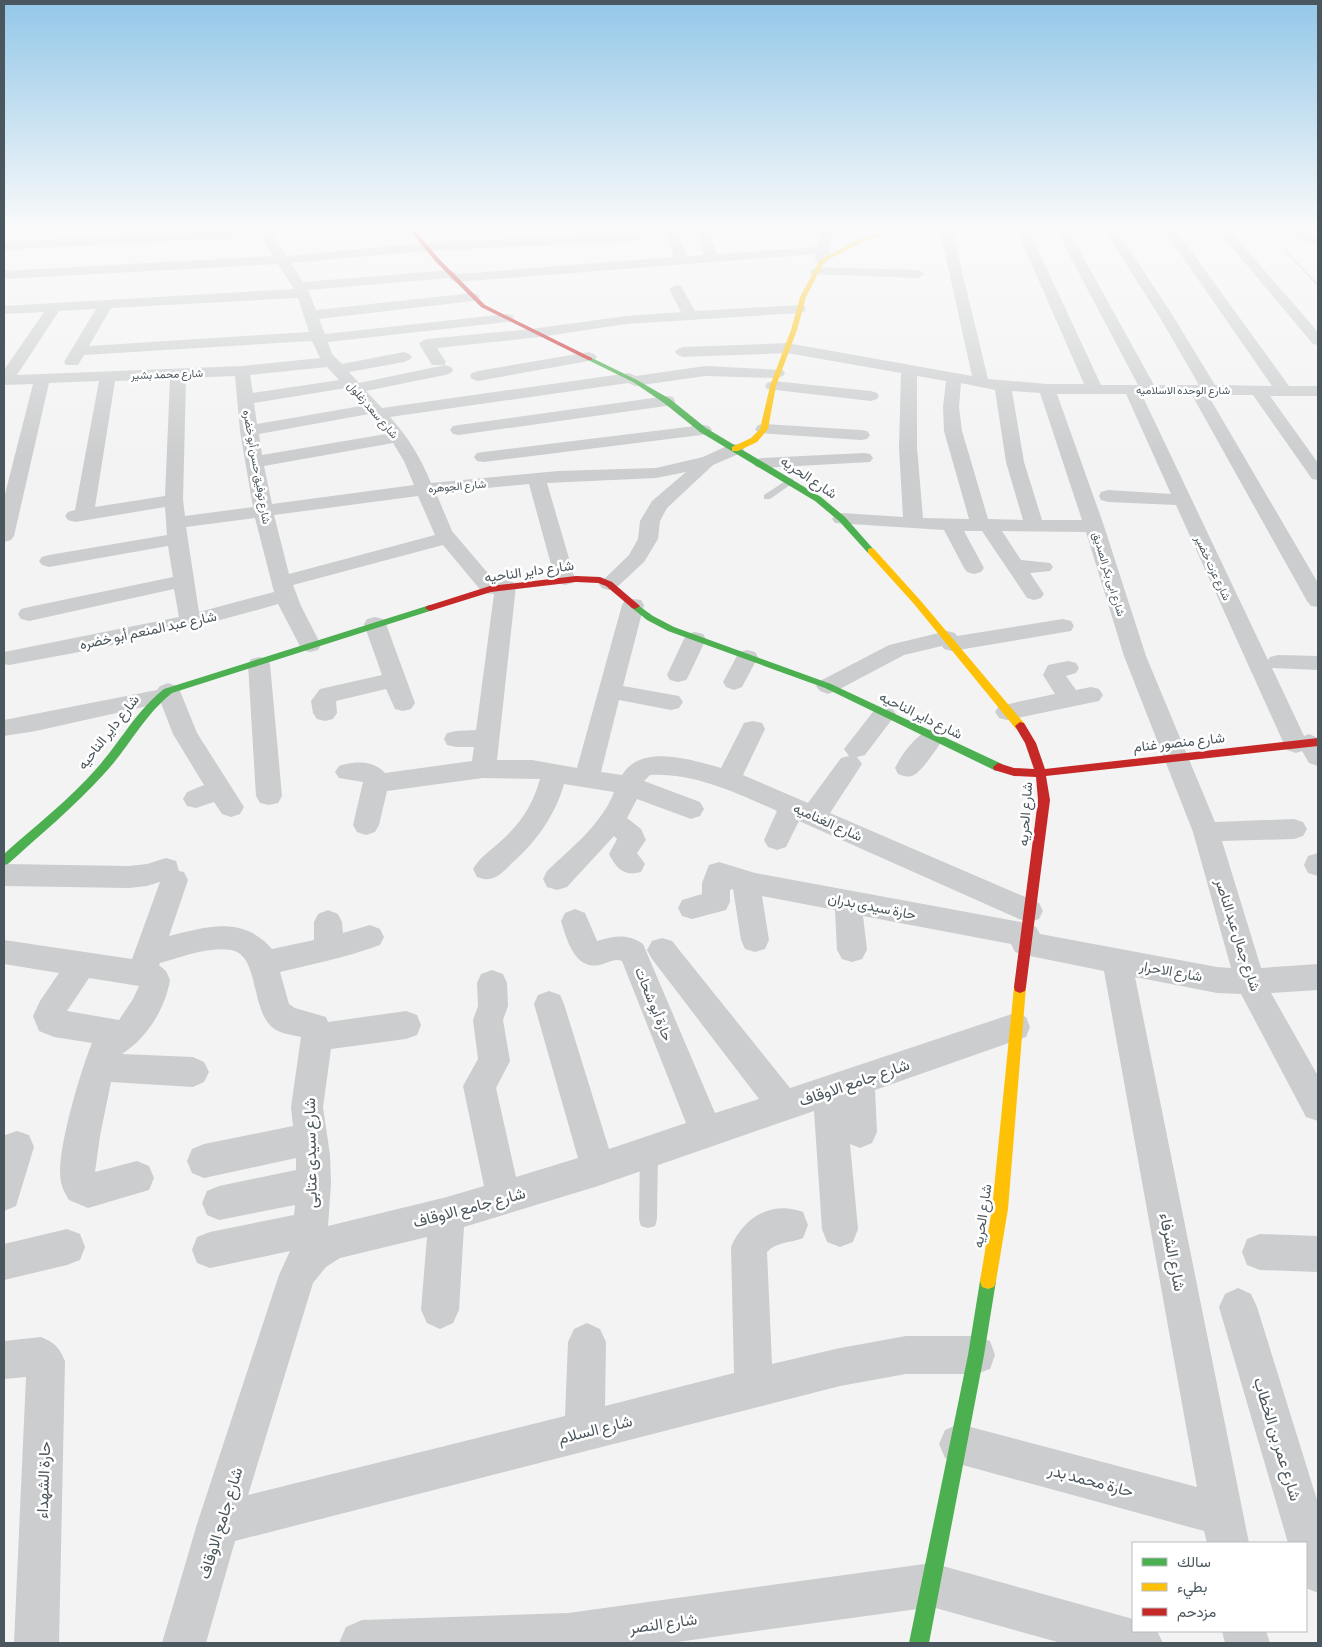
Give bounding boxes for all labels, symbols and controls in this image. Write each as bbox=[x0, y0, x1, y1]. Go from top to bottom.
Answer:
street label: شارع محمد بشير bbox=[130, 367, 204, 383]
street label: شارع سعد زغلول bbox=[344, 379, 401, 442]
street label: شارع الوحده الاسلاميه bbox=[1136, 384, 1230, 398]
street label: شارع توفيق حسن أبو خضره bbox=[239, 409, 273, 526]
street label: شارع الحريه bbox=[776, 452, 840, 504]
street label: شارع الجوهره bbox=[428, 477, 487, 497]
street label: شارع ابى بكر الصديق bbox=[1089, 530, 1128, 618]
street label: شارع عزت خضير bbox=[1191, 533, 1233, 603]
street label: شارع داير الناحيه bbox=[483, 557, 575, 588]
street label: شارع عبد المنعم أبو خضره bbox=[78, 608, 218, 655]
street label: شارع داير الناحيه bbox=[876, 688, 965, 745]
street label: شارع داير الناحيه bbox=[74, 692, 144, 774]
street label: شارع منصور غنام bbox=[1132, 729, 1226, 758]
street label: شارع الحريه bbox=[1015, 781, 1038, 847]
street label: شارع الغناميه bbox=[790, 800, 865, 847]
street label: شارع جمال عبد الناصر bbox=[1209, 876, 1264, 994]
street label: حارة سيدى بدران bbox=[826, 890, 917, 923]
street label: شارع الاحرار bbox=[1137, 957, 1204, 987]
street label: حارة أبو شحات bbox=[631, 965, 676, 1043]
street label: شارع جامع الاوقاف bbox=[797, 1056, 913, 1112]
street label: شارع سيدى عتابى bbox=[301, 1097, 323, 1208]
street label: شارع الحريه bbox=[970, 1183, 997, 1249]
street label: شارع جامع الاوقاف bbox=[411, 1184, 528, 1234]
street label: شارع الشرفاء bbox=[1154, 1211, 1188, 1293]
street label: شارع عمر بن الخطاب bbox=[1248, 1375, 1304, 1504]
street label: شارع السلام bbox=[556, 1412, 635, 1450]
street label: حارة الشهداء bbox=[34, 1441, 55, 1519]
street label: حارة محمد بدر bbox=[1045, 1461, 1136, 1502]
street label: شارع جامع الاوقاف bbox=[195, 1465, 248, 1582]
legend bbox=[1132, 1542, 1307, 1632]
text: سالك bbox=[1177, 1553, 1211, 1572]
text: بطيء bbox=[1177, 1578, 1207, 1600]
text: مزدحم bbox=[1177, 1603, 1216, 1622]
street label: شارع النصر bbox=[627, 1610, 699, 1640]

